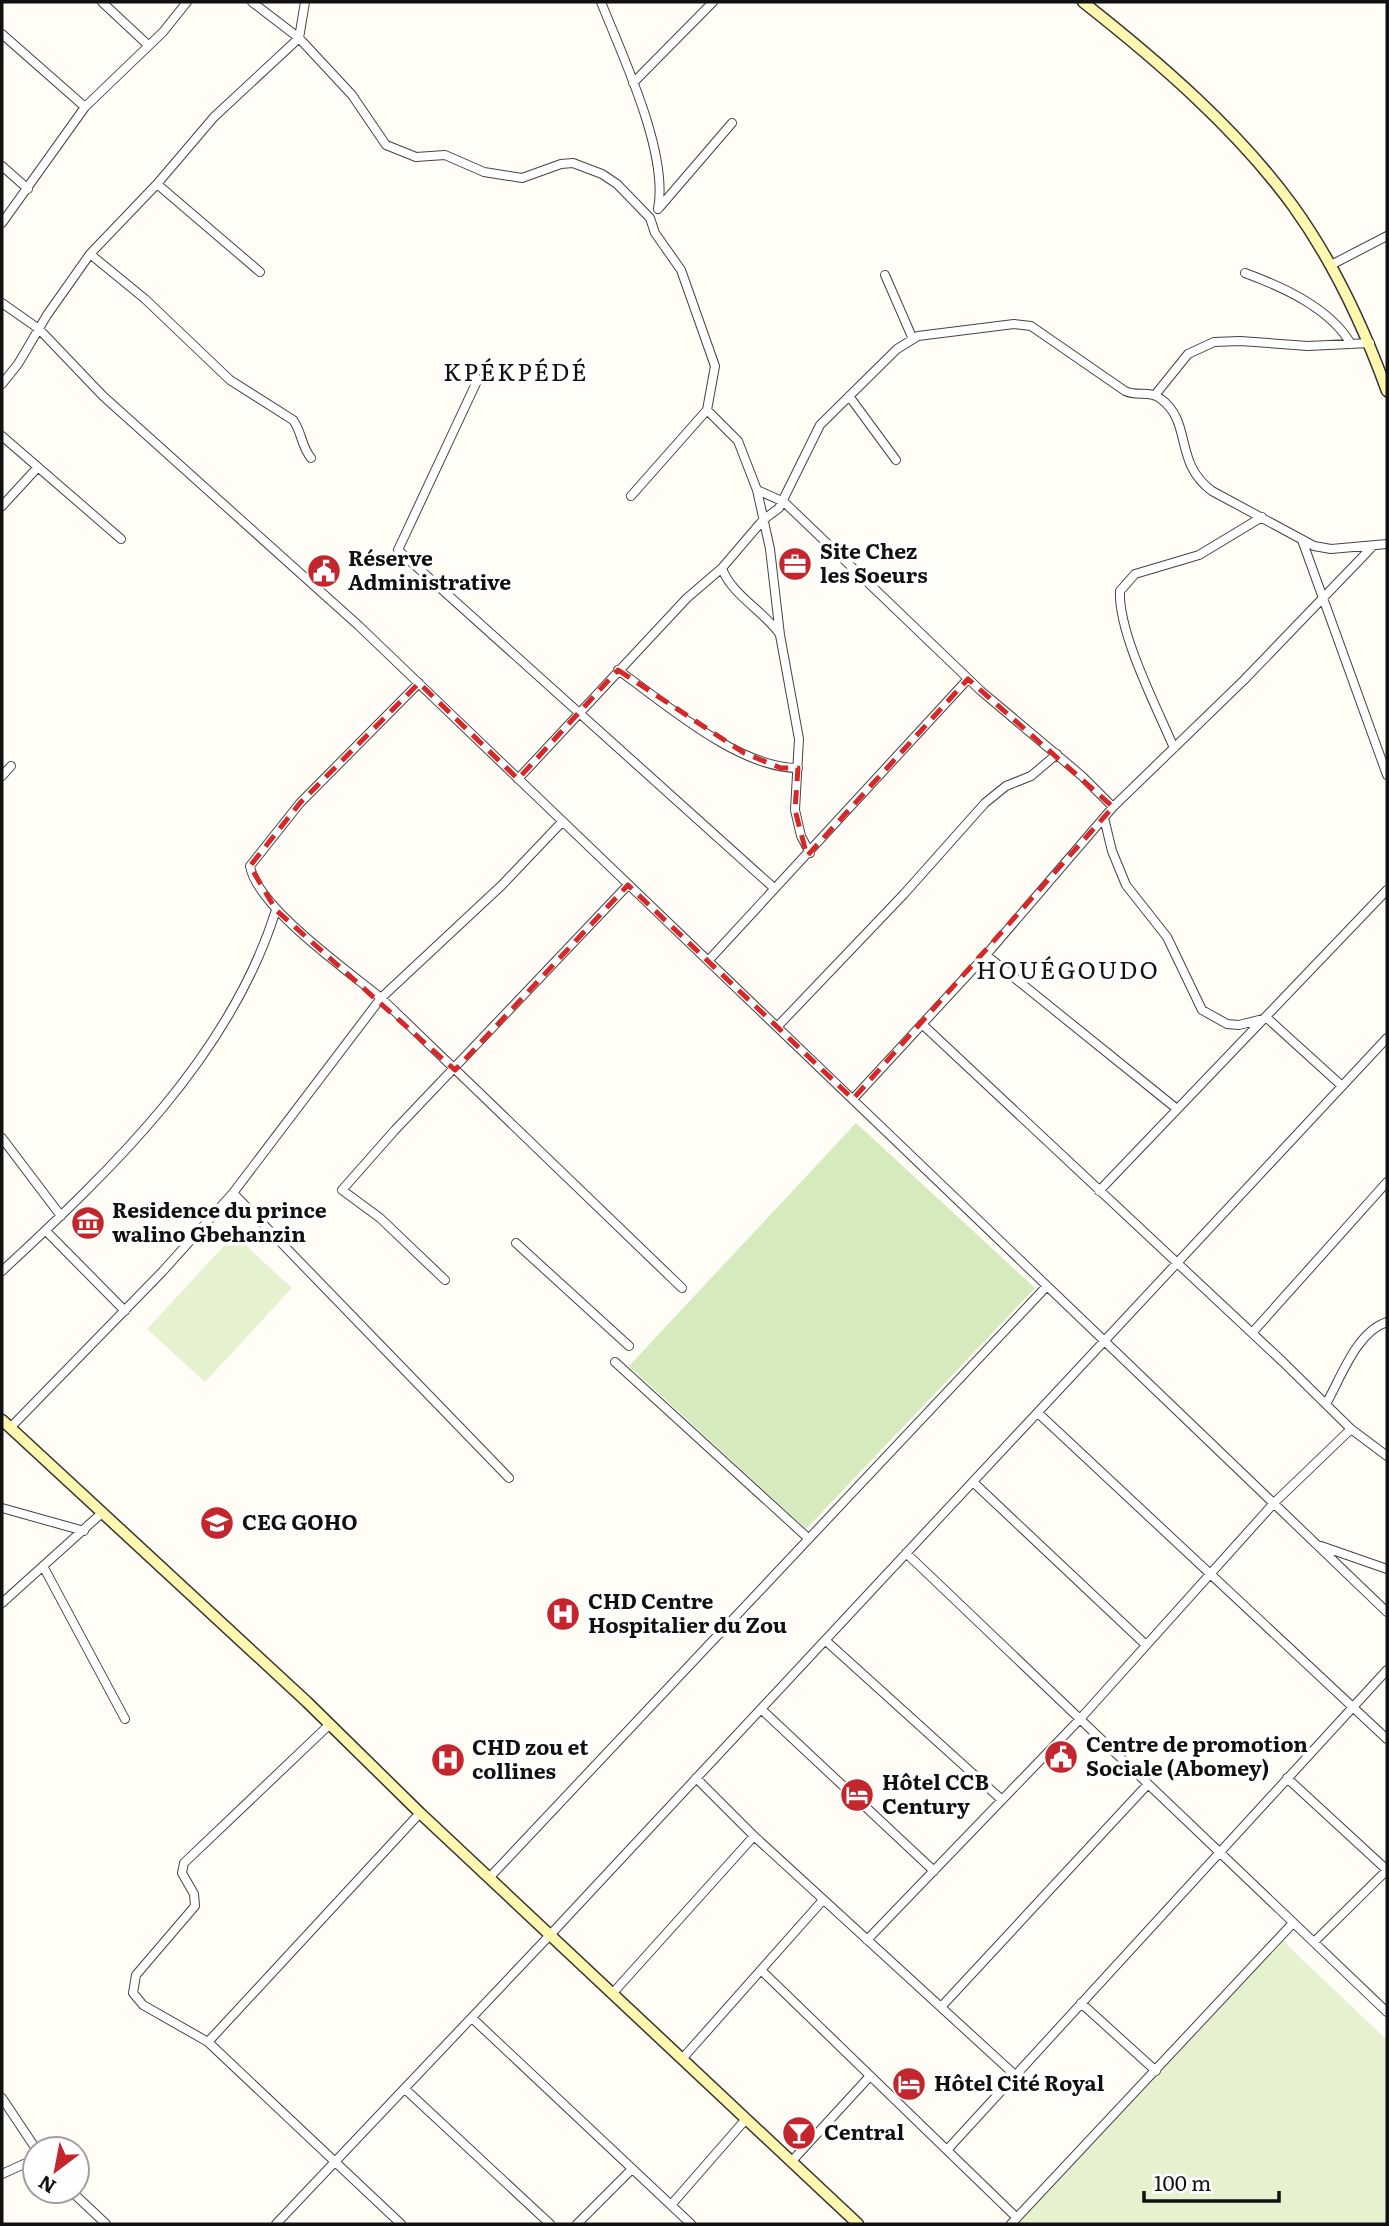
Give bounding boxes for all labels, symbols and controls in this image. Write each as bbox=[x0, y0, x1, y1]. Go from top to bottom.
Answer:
district label: KPÉKPÉDÉ bbox=[443, 353, 589, 388]
place label: Site Chez les Soeurs bbox=[820, 534, 928, 589]
place label: Réserve Administrative bbox=[348, 541, 511, 596]
office icon: Site Chez les Soeurs bbox=[776, 545, 814, 583]
public building icon: Réserve Administrative bbox=[305, 552, 343, 590]
district label: HOUÉGOUDO bbox=[976, 951, 1160, 986]
place label: Residence du prince walino Gbehanzin bbox=[112, 1193, 327, 1248]
museum icon: Residence du prince walino Gbehanzin bbox=[69, 1204, 107, 1242]
school or university icon: CEG GOHO bbox=[198, 1504, 236, 1542]
place label: CEG GOHO bbox=[242, 1505, 358, 1536]
place label: CHD Centre Hospitalier du Zou bbox=[588, 1584, 787, 1639]
hospital icon: CHD Centre Hospitalier du Zou bbox=[544, 1595, 582, 1633]
place label: Centre de promotion Sociale (Abomey) bbox=[1086, 1727, 1308, 1782]
place label: CHD zou et collines bbox=[472, 1730, 589, 1785]
public building icon: Centre de promotion Sociale (Abomey) bbox=[1042, 1738, 1080, 1776]
hospital icon: CHD zou et collines bbox=[429, 1741, 467, 1779]
place label: Hôtel CCB Century bbox=[882, 1765, 989, 1820]
hotel icon: Hôtel CCB Century bbox=[838, 1776, 876, 1814]
hotel icon: Hôtel Cité Royal bbox=[890, 2065, 928, 2103]
place label: Hôtel Cité Royal bbox=[934, 2066, 1105, 2097]
bar icon: Central bbox=[780, 2114, 818, 2152]
place label: Central bbox=[824, 2115, 905, 2146]
north arrow bbox=[21, 2135, 91, 2205]
scale bar bbox=[1144, 2160, 1279, 2204]
text: 100 m bbox=[1154, 2166, 1211, 2197]
text: N bbox=[32, 2169, 61, 2201]

